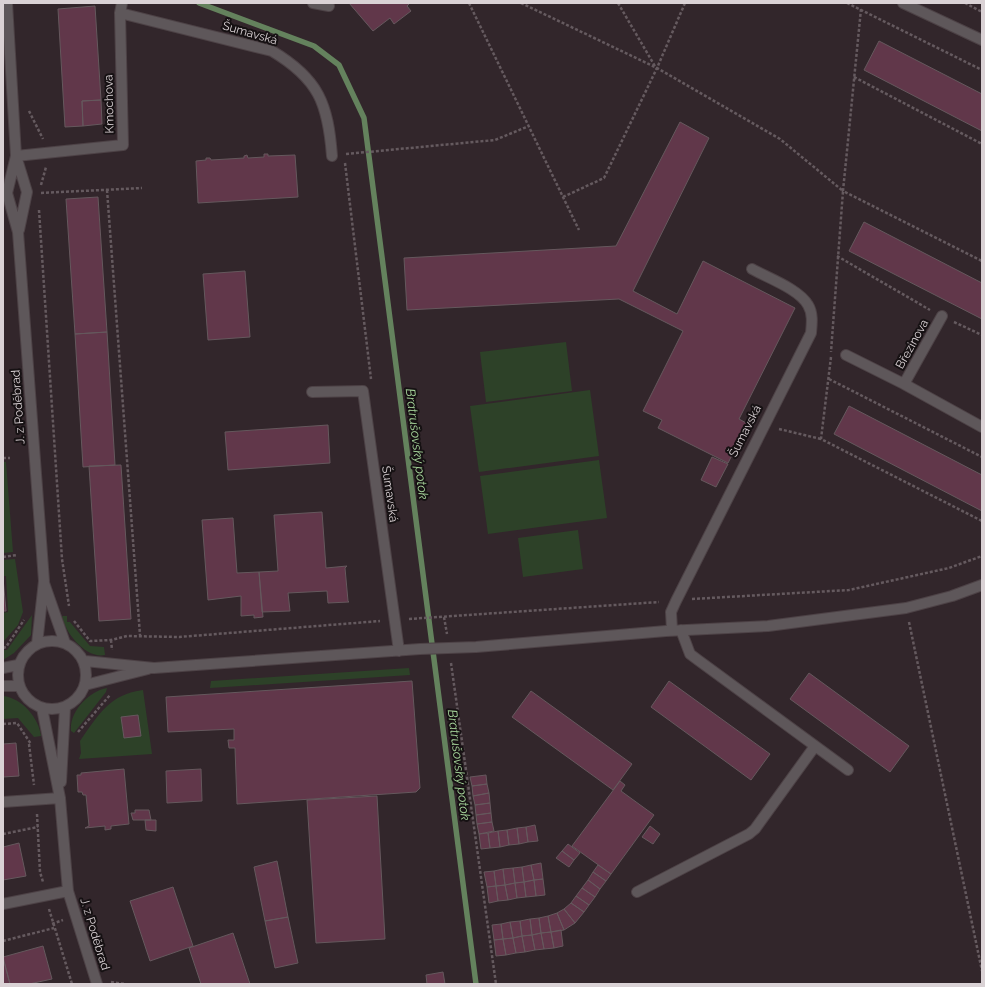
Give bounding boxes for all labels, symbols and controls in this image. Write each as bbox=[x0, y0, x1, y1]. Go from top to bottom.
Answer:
street label: Šumavská bbox=[221, 18, 279, 48]
street label: Kmochova bbox=[101, 74, 117, 134]
street label: Březinova bbox=[893, 317, 931, 371]
street label: J. z Poděbrad bbox=[8, 369, 28, 445]
water label: Bratrušovský potok bbox=[403, 388, 431, 500]
street label: Šumavská bbox=[726, 403, 764, 459]
street label: Šumavská bbox=[379, 465, 401, 523]
water label: Bratrušovský potok bbox=[445, 709, 473, 821]
street label: J. z Poděbrad bbox=[77, 896, 113, 972]

